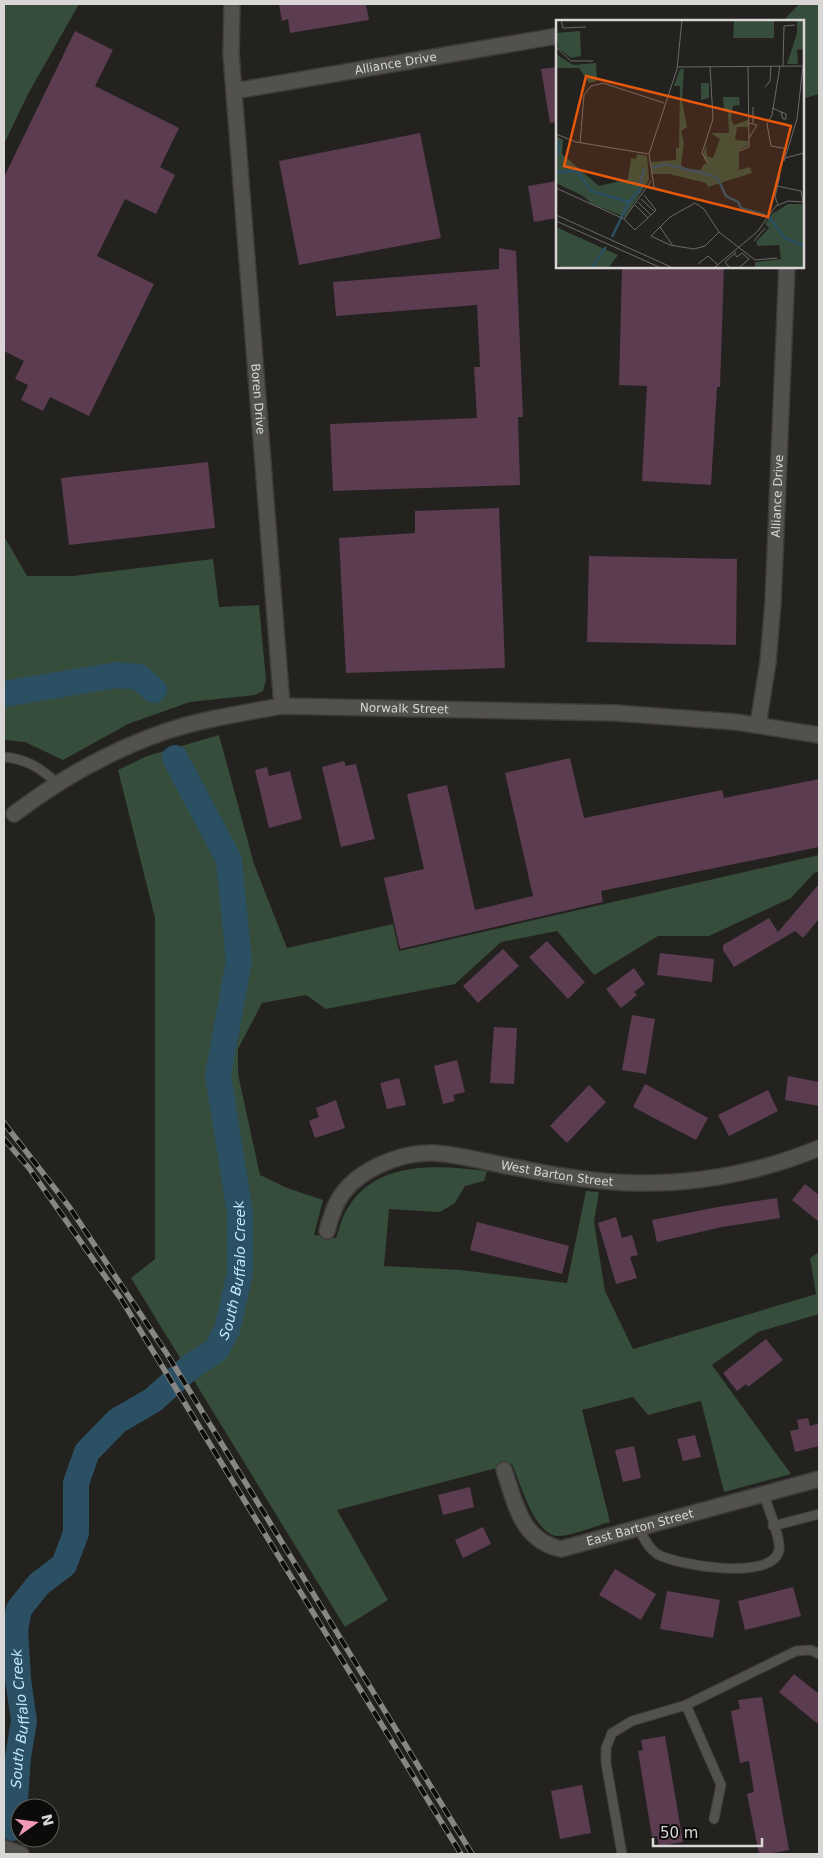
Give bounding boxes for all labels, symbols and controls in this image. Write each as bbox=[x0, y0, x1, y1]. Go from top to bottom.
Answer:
inset map bbox=[556, 20, 803, 268]
street label: Alliance Drive bbox=[354, 50, 438, 77]
street label: Boren Drive bbox=[248, 363, 268, 435]
street label: Alliance Drive bbox=[769, 454, 786, 538]
street label: Norwalk Street bbox=[360, 701, 449, 717]
street label: West Barton Street bbox=[500, 1158, 614, 1189]
water label: South Buffalo Creek bbox=[215, 1199, 248, 1342]
street label: East Barton Street bbox=[585, 1506, 695, 1549]
water label: South Buffalo Creek bbox=[8, 1648, 33, 1789]
north arrow bbox=[10, 1798, 60, 1848]
text: N bbox=[38, 1812, 57, 1827]
scale bar bbox=[653, 1816, 762, 1848]
text: 50 m bbox=[660, 1824, 698, 1842]

